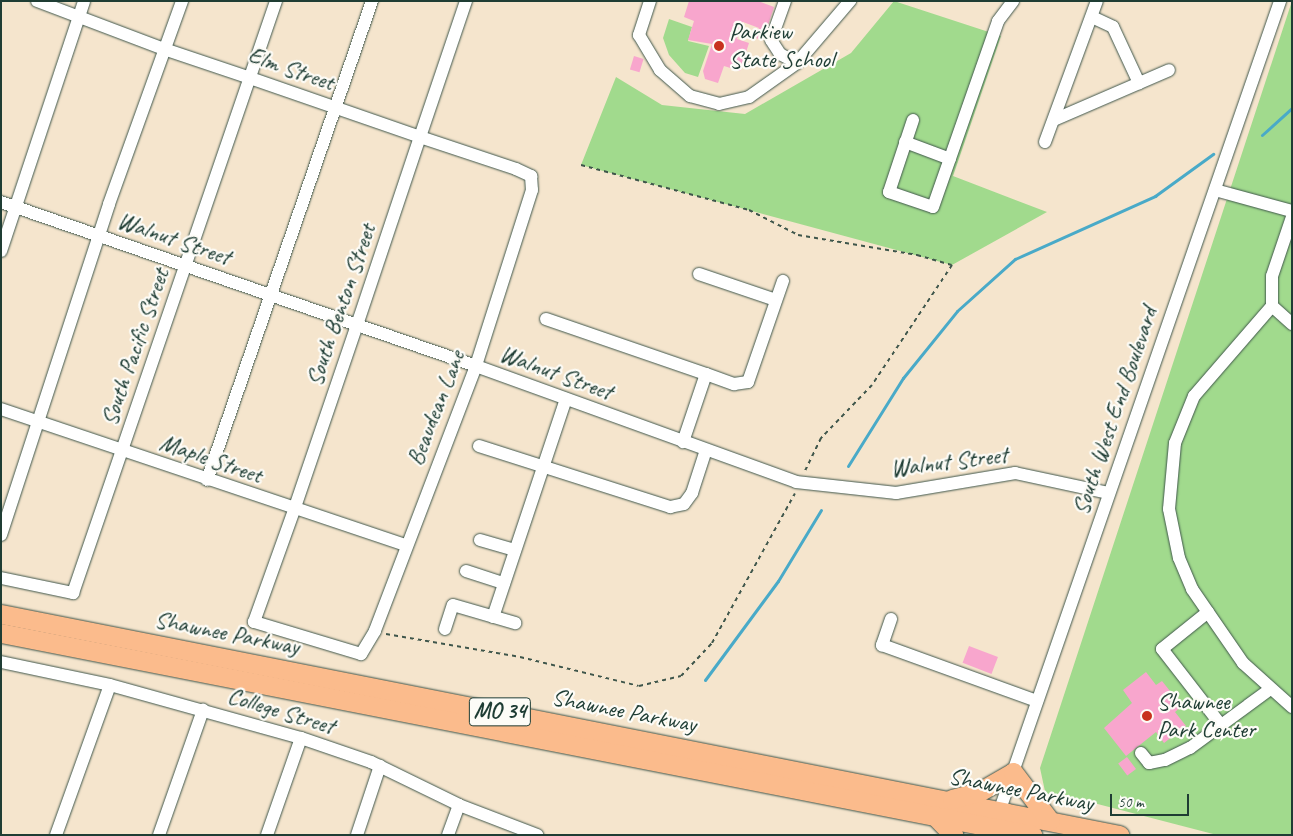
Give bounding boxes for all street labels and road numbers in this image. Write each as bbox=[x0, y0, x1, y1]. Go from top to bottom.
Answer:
street label: Elm Street bbox=[244, 41, 338, 97]
street label: Walnut Street bbox=[114, 206, 234, 272]
street label: South Benton Street bbox=[300, 220, 382, 390]
street label: South Pacific Street bbox=[95, 264, 175, 430]
street label: South West End Boulevard bbox=[1066, 303, 1164, 519]
street label: Walnut Street bbox=[496, 339, 616, 407]
street label: Beaudean Lane bbox=[401, 346, 471, 470]
street label: Maple Street bbox=[156, 428, 266, 490]
street label: Walnut Street bbox=[889, 441, 1009, 483]
street label: Shawnee Parkway bbox=[152, 605, 302, 661]
street label: College Street bbox=[224, 681, 338, 741]
street label: Shawnee Parkway bbox=[549, 683, 699, 739]
road number: MO 34 bbox=[469, 692, 531, 732]
street label: Shawnee Parkway bbox=[946, 762, 1096, 818]

